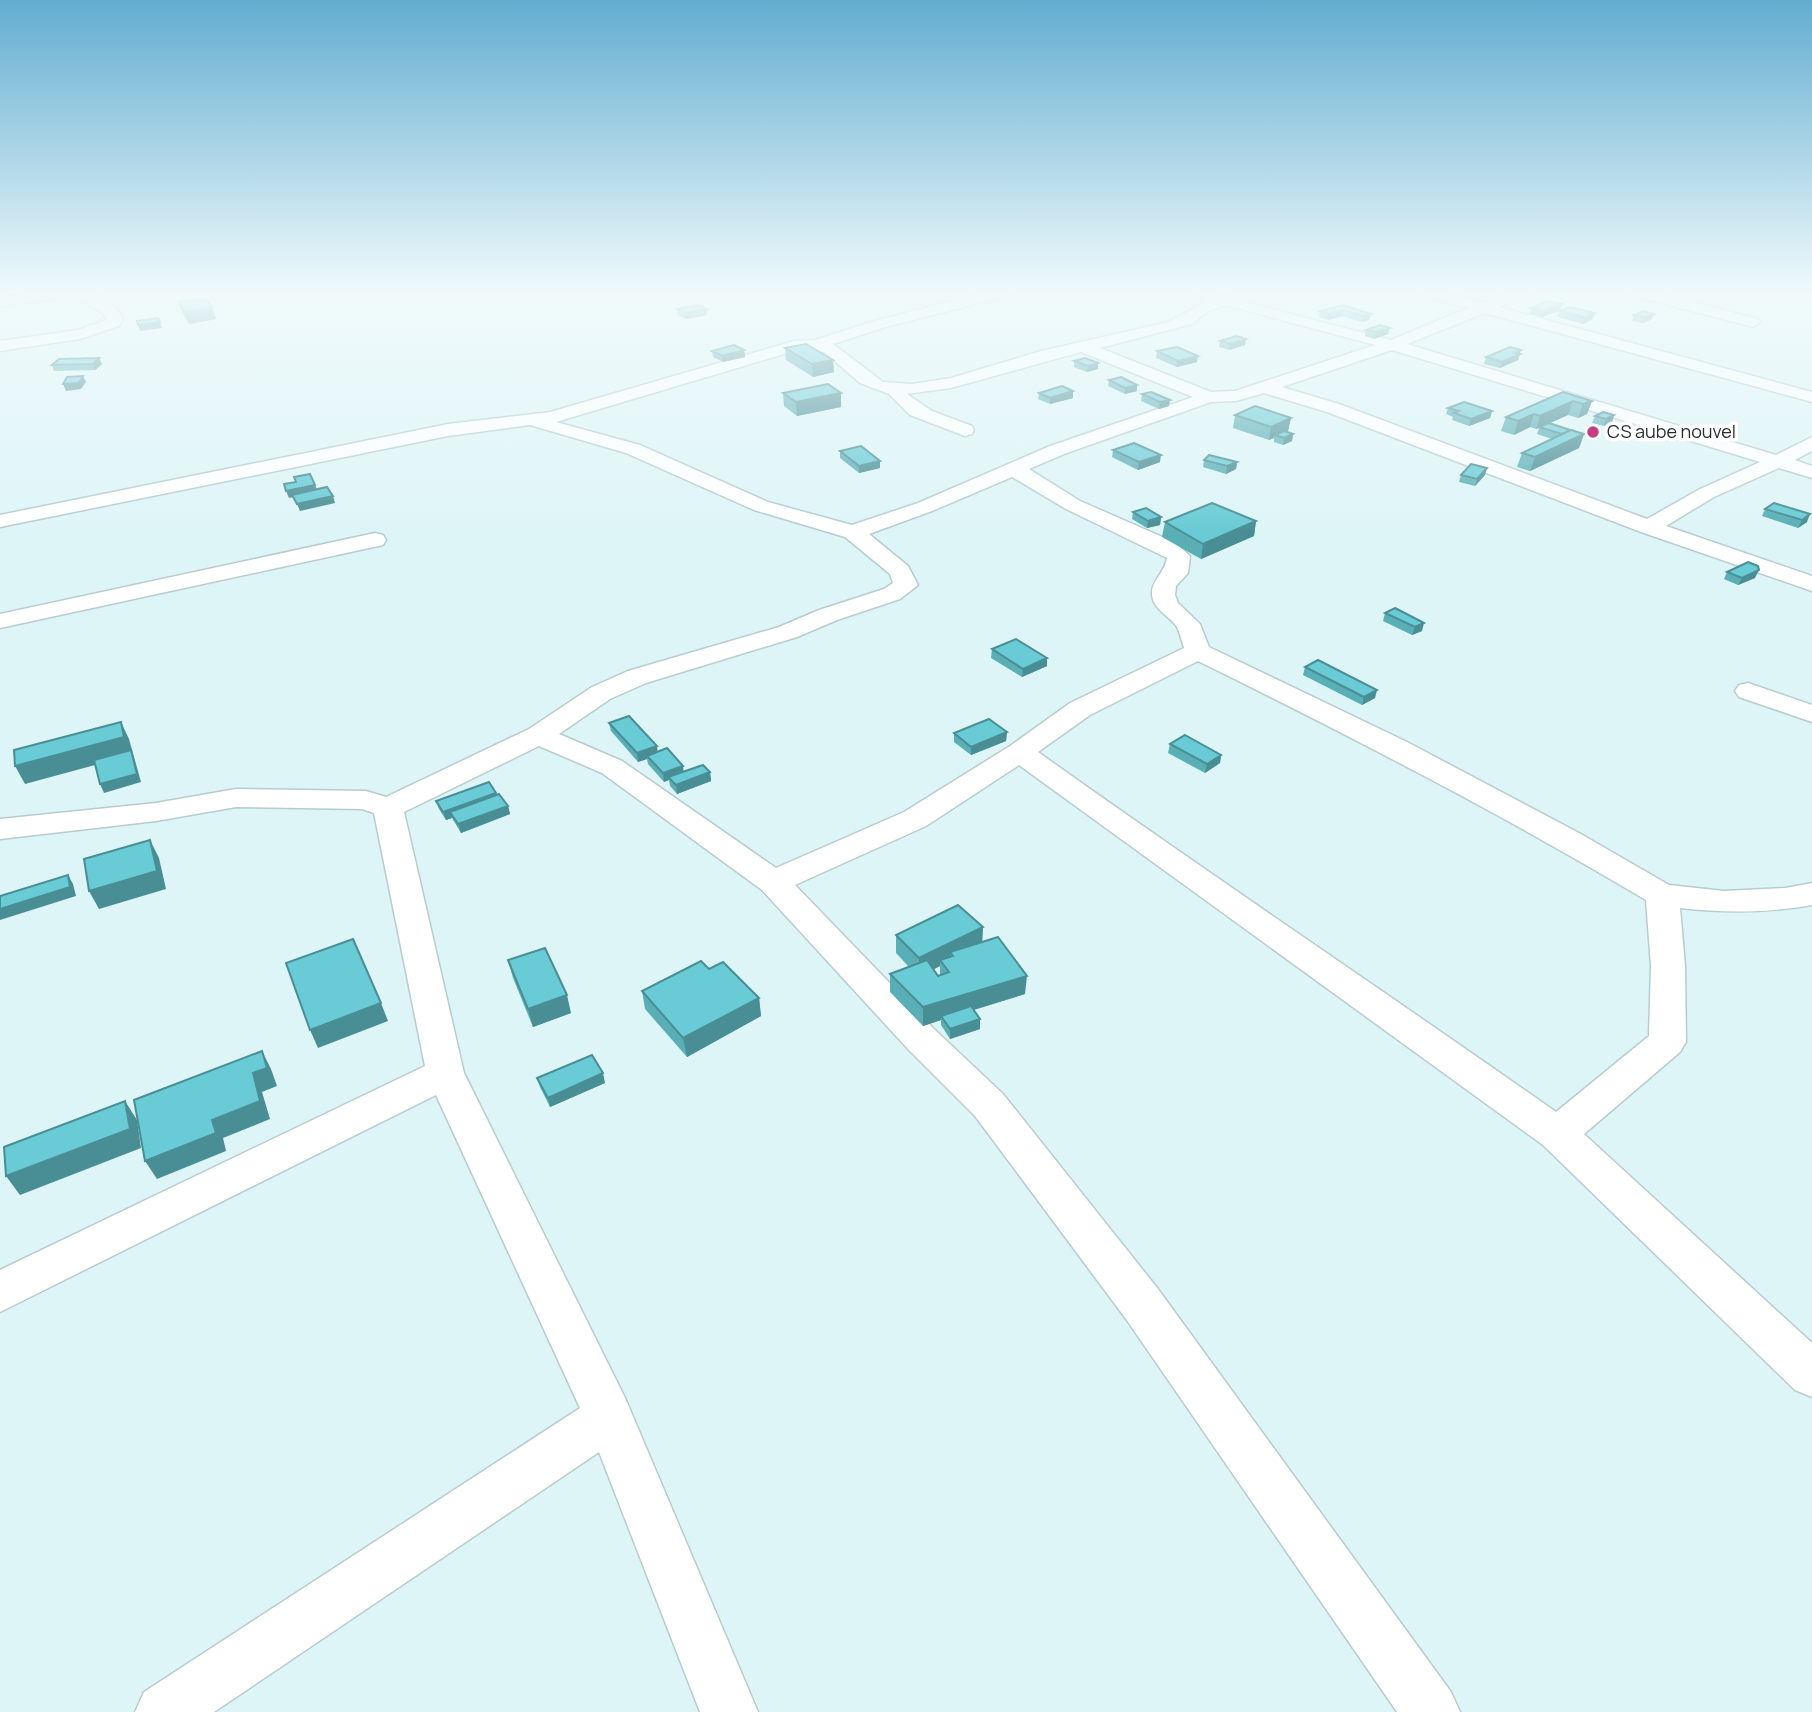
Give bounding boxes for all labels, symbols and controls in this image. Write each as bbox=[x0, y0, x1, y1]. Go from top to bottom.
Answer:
place label: CS aube nouvel bbox=[1607, 419, 1736, 443]
marker: CS aube nouvel bbox=[1585, 424, 1601, 440]

